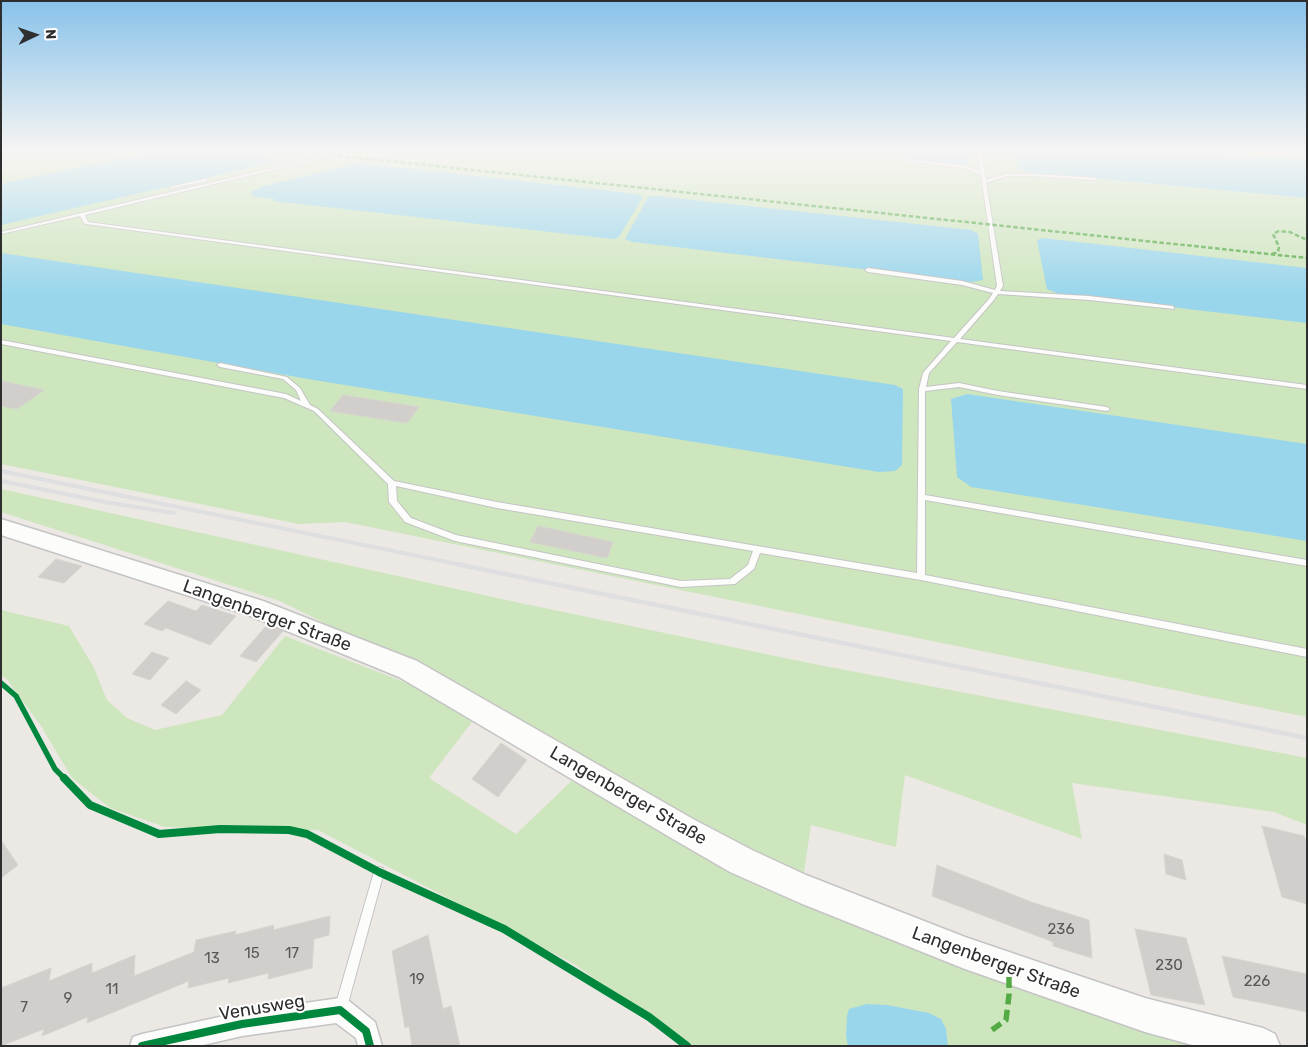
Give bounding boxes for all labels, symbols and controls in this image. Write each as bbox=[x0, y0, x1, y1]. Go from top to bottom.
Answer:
north arrow bbox=[10, 10, 60, 60]
text: N bbox=[42, 29, 59, 40]
street label: Langenberger Straße bbox=[180, 575, 354, 657]
street label: Langenberger Straße bbox=[546, 742, 710, 850]
house number: 236 bbox=[1048, 921, 1074, 939]
street label: Langenberger Straße bbox=[909, 922, 1083, 1004]
house number: 15 bbox=[244, 945, 260, 963]
house number: 17 bbox=[285, 945, 299, 963]
house number: 13 bbox=[204, 950, 220, 968]
house number: 230 bbox=[1155, 957, 1183, 975]
house number: 19 bbox=[409, 971, 425, 989]
house number: 226 bbox=[1244, 973, 1270, 991]
house number: 11 bbox=[106, 981, 118, 999]
house number: 9 bbox=[64, 990, 72, 1008]
street label: Venusweg bbox=[218, 991, 306, 1025]
house number: 7 bbox=[20, 999, 28, 1017]

